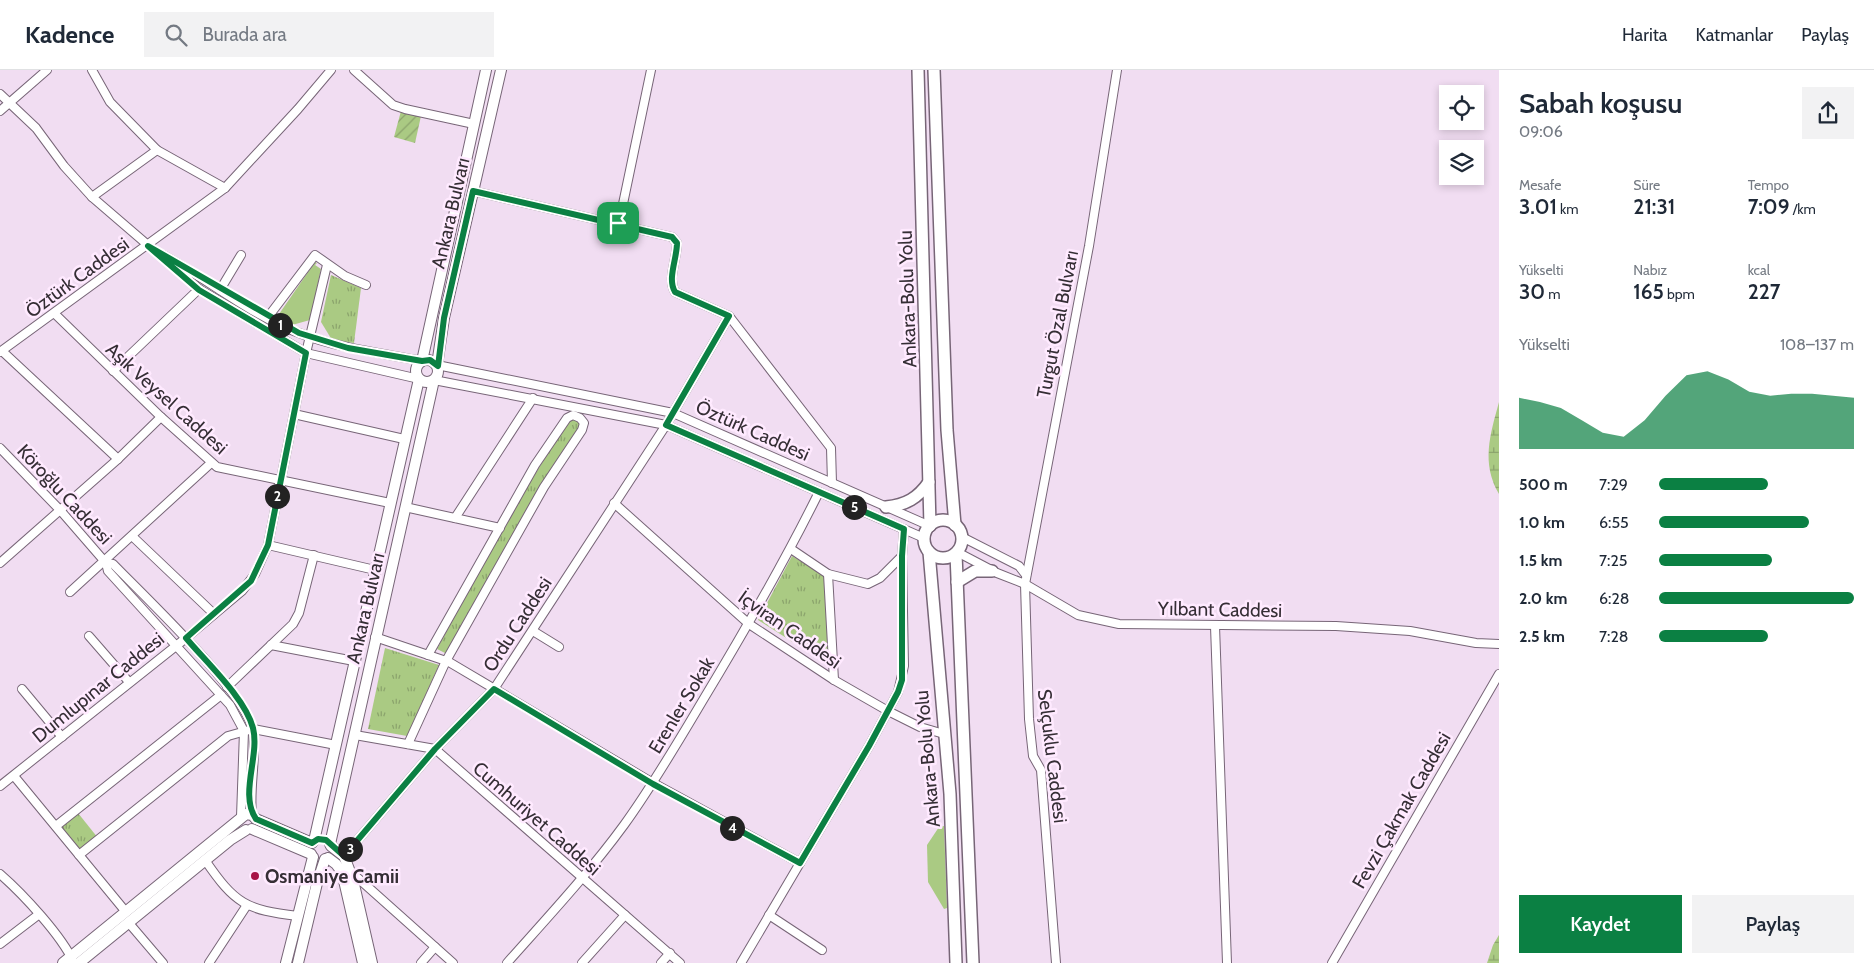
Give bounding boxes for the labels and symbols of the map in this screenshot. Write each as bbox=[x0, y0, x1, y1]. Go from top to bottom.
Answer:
street label: Ankara Bulvarı bbox=[427, 155, 474, 271]
pin bbox=[597, 202, 639, 244]
street label: Ankara-Bolu Yolu bbox=[894, 230, 921, 368]
street label: Öztürk Caddesi bbox=[21, 232, 133, 323]
street label: Turgut Özal Bulvarı bbox=[1032, 248, 1083, 400]
pin: 1 bbox=[268, 312, 292, 338]
street label: Aşık Veysel Caddesi bbox=[101, 338, 232, 459]
street label: Öztürk Caddesi bbox=[692, 395, 813, 466]
street label: Köroğlu Caddesi bbox=[12, 440, 117, 549]
pin: 2 bbox=[264, 484, 290, 508]
pin: 5 bbox=[842, 494, 866, 520]
street label: Ankara Bulvarı bbox=[342, 550, 389, 666]
street label: Ordu Caddesi bbox=[478, 572, 557, 676]
street label: İçviran Caddesi bbox=[734, 585, 846, 673]
street label: Yılbant Caddesi bbox=[1157, 597, 1282, 622]
street label: Dumlupınar Caddesi bbox=[28, 627, 169, 748]
street label: Erenler Sokak bbox=[644, 652, 719, 758]
street label: Selçuklu Caddesi bbox=[1033, 688, 1072, 824]
street label: Ankara-Bolu Yolu bbox=[910, 689, 945, 828]
street label: Fevzi Çakmak Caddesi bbox=[1347, 728, 1456, 893]
street label: Cumhuriyet Caddesi bbox=[468, 757, 605, 880]
pin: 4 bbox=[720, 816, 744, 840]
pin: 3 bbox=[338, 836, 362, 862]
place label: Osmaniye Camii bbox=[265, 865, 399, 888]
marker: Osmaniye Camii bbox=[249, 870, 261, 882]

